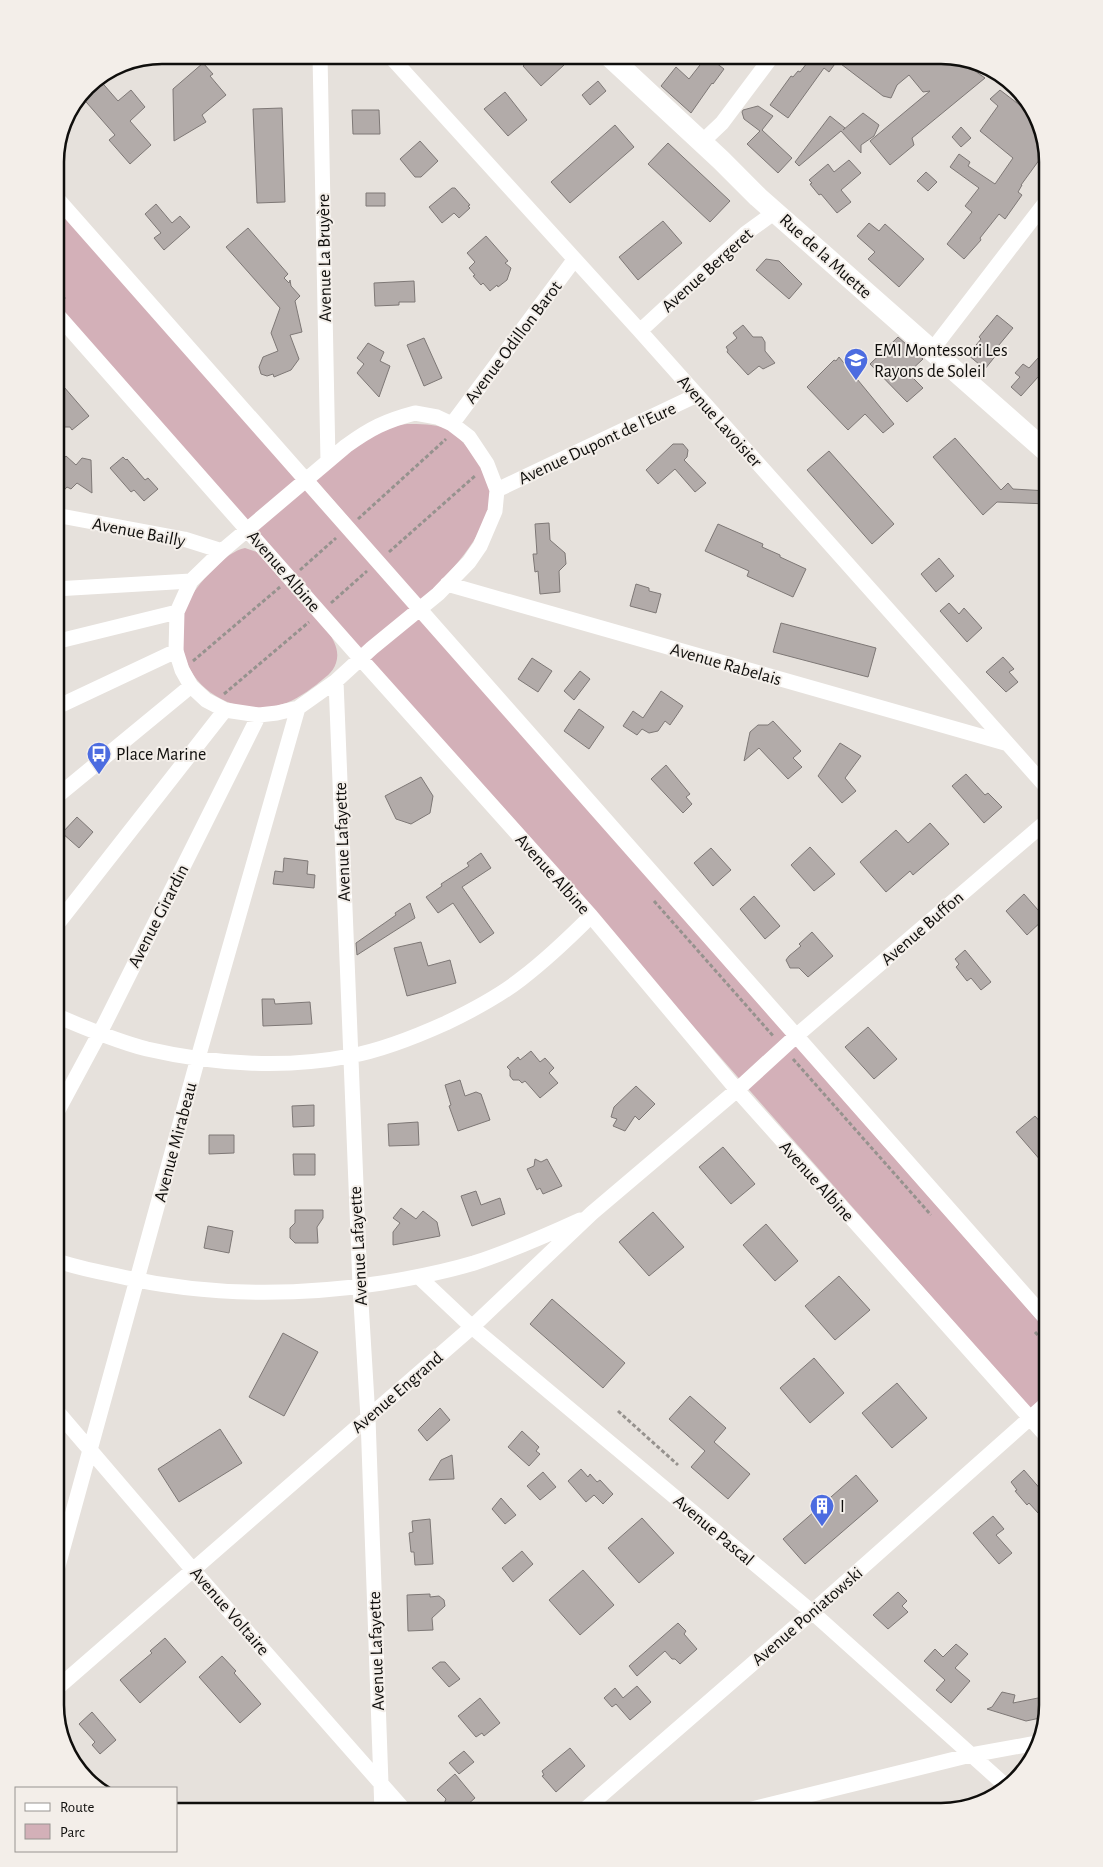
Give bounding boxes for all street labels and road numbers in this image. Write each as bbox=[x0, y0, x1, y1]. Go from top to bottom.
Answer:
street label: Avenue La Bruyère bbox=[315, 194, 335, 322]
street label: Rue de la Muette bbox=[776, 211, 875, 303]
street label: Avenue Bergeret bbox=[659, 225, 757, 316]
street label: Avenue Odillon Barot bbox=[462, 278, 566, 407]
street label: Avenue Lavoisier bbox=[674, 372, 765, 471]
street label: Avenue Dupont de l'Eure bbox=[516, 400, 679, 488]
street label: Avenue Bailly bbox=[91, 515, 187, 551]
street label: Avenue Albine bbox=[243, 527, 323, 616]
street label: Avenue Rabelais bbox=[668, 640, 783, 689]
street label: Avenue Lafayette bbox=[332, 782, 354, 902]
street label: Avenue Albine bbox=[512, 831, 593, 918]
street label: Avenue Girardin bbox=[125, 862, 193, 971]
street label: Avenue Buffon bbox=[878, 888, 967, 969]
street label: Avenue Mirabeau bbox=[151, 1081, 201, 1204]
street label: Avenue Albine bbox=[776, 1138, 857, 1225]
street label: Avenue Lafayette bbox=[347, 1186, 371, 1306]
street label: Avenue Engrand bbox=[349, 1348, 447, 1437]
street label: Avenue Pascal bbox=[670, 1492, 757, 1569]
street label: Avenue Voltaire bbox=[186, 1564, 272, 1659]
street label: Avenue Poniatowski bbox=[749, 1564, 866, 1670]
street label: Avenue Lafayette bbox=[366, 1591, 388, 1711]

